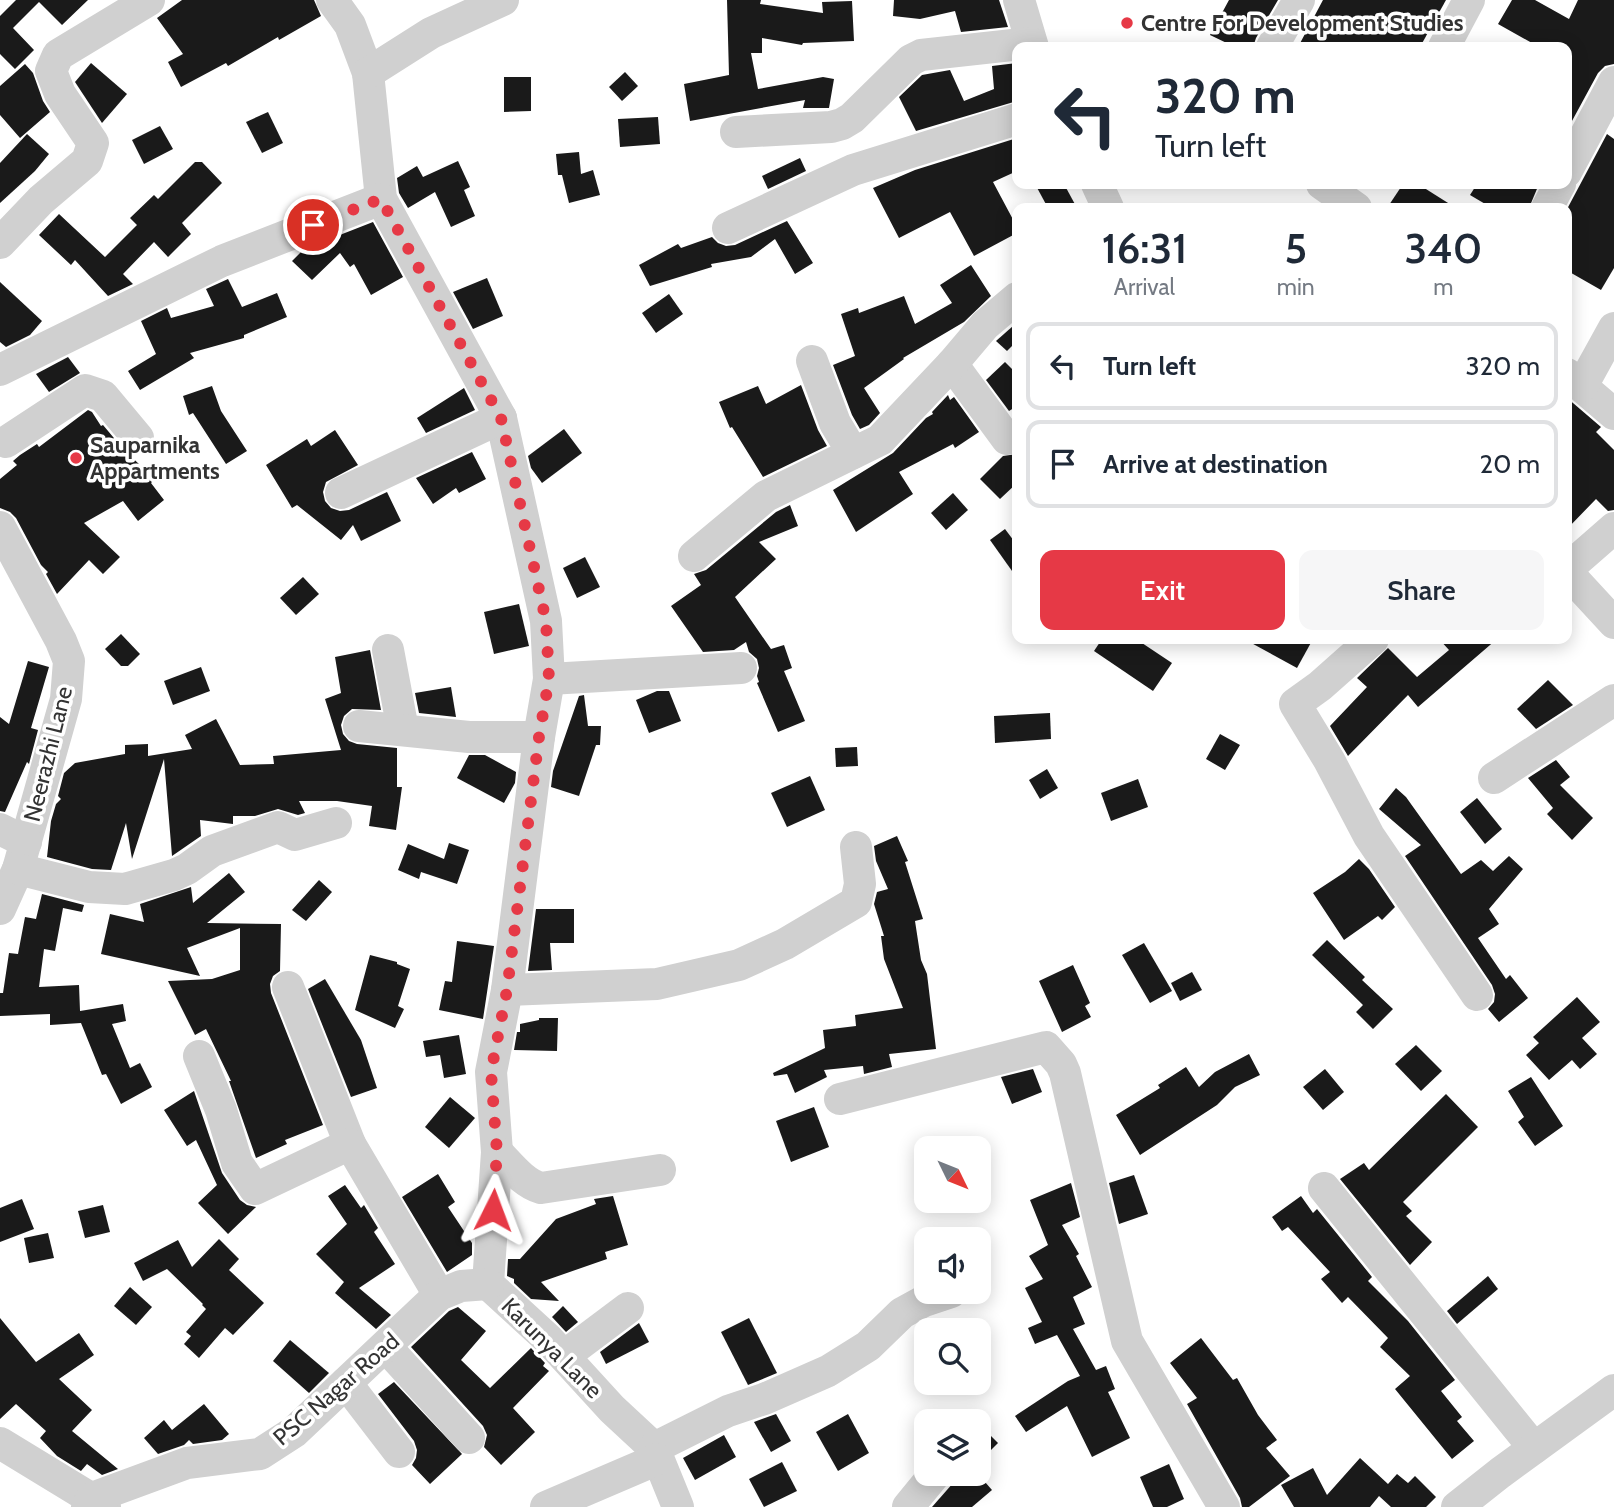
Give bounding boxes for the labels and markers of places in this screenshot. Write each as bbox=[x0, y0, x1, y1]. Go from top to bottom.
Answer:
place label: Centre For Development Studies bbox=[1141, 9, 1464, 37]
marker: Centre For Development Studies bbox=[1119, 15, 1135, 31]
pin bbox=[283, 195, 343, 255]
place label: Sauparnika Appartments bbox=[90, 431, 220, 485]
marker: Sauparnika Appartments bbox=[68, 450, 84, 466]

